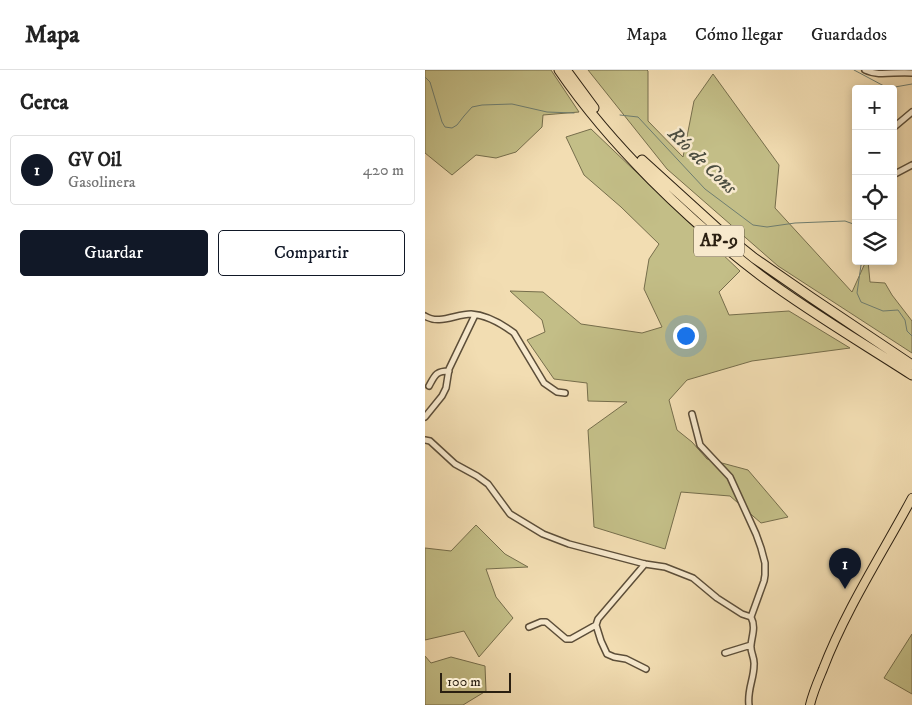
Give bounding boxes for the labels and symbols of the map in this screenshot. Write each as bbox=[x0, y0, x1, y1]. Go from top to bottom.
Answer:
water label: Río de Cons bbox=[661, 121, 743, 201]
road number: AP-9 bbox=[694, 226, 744, 257]
your location bbox=[673, 323, 699, 349]
pin: 1 bbox=[829, 548, 861, 589]
scale bar bbox=[440, 670, 511, 693]

